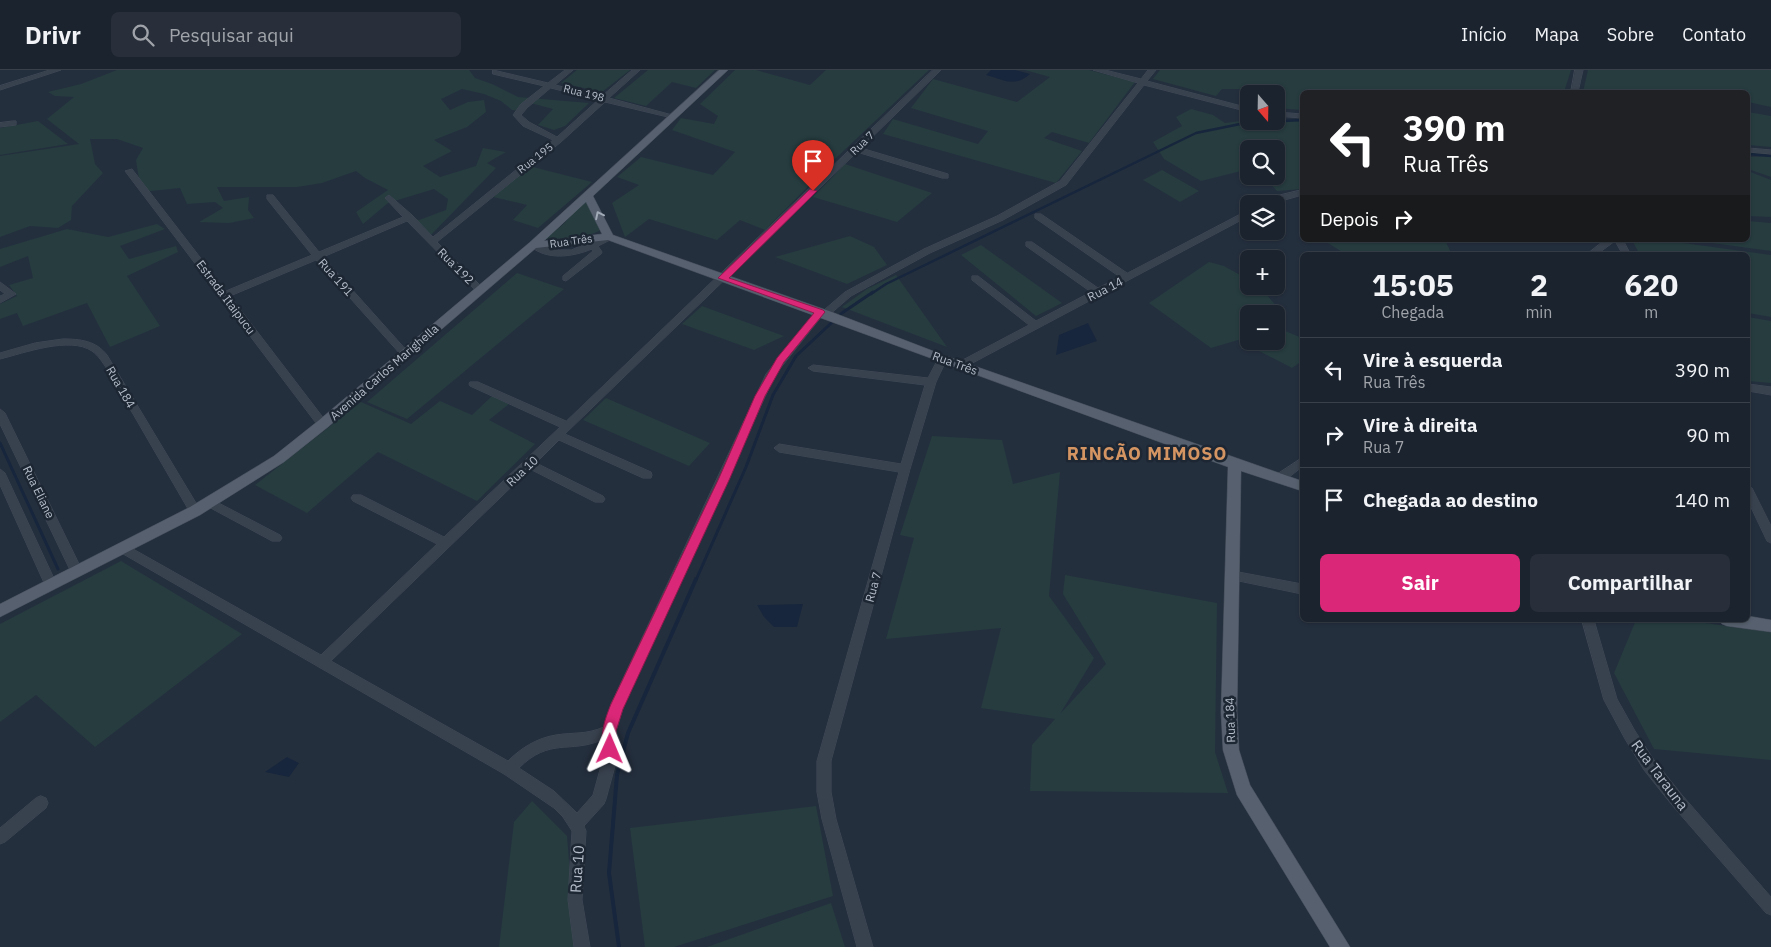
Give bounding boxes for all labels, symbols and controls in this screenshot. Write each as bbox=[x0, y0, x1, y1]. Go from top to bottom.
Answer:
search box bbox=[111, 12, 461, 57]
text: Drivr bbox=[25, 19, 81, 51]
icon: search bbox=[129, 21, 157, 49]
text: Pesquisar aqui bbox=[169, 23, 294, 47]
text: Início bbox=[1461, 23, 1507, 46]
text: Mapa bbox=[1535, 23, 1579, 46]
text: Sobre bbox=[1607, 23, 1654, 46]
text: Contato bbox=[1682, 23, 1746, 46]
street label: Rua 198 bbox=[562, 81, 606, 105]
north arrow bbox=[1240, 85, 1285, 130]
map controls bbox=[1240, 85, 1285, 350]
text: 390 m bbox=[1403, 105, 1506, 151]
icon: left bbox=[1320, 110, 1385, 175]
street label: Rua 7 bbox=[847, 128, 877, 158]
street label: Rua 195 bbox=[514, 140, 556, 176]
pin bbox=[792, 140, 834, 191]
button: search bbox=[1240, 140, 1285, 185]
icon: arrive bbox=[799, 147, 827, 175]
text: Rua Três bbox=[1403, 149, 1489, 178]
button: layers bbox=[1240, 195, 1285, 240]
icon: right bbox=[1389, 205, 1417, 233]
text: Depois bbox=[1320, 207, 1379, 231]
one-way arrow bbox=[595, 212, 605, 221]
street label: Rua Três bbox=[549, 231, 593, 251]
street label: Rua 192 bbox=[435, 245, 477, 287]
button: + bbox=[1240, 250, 1285, 295]
street label: Rua 191 bbox=[315, 255, 357, 299]
street label: Estrada Itaipucu bbox=[193, 257, 259, 337]
text: 15:05 bbox=[1372, 265, 1454, 304]
text: 2 bbox=[1530, 265, 1548, 304]
text: 620 bbox=[1624, 265, 1678, 304]
street label: Rua 14 bbox=[1085, 274, 1125, 304]
text: Chegada bbox=[1381, 302, 1444, 322]
text: min bbox=[1525, 302, 1552, 322]
text: m bbox=[1644, 302, 1658, 322]
button: − bbox=[1240, 305, 1285, 350]
street label: Avenida Carlos Marighella bbox=[327, 320, 442, 423]
street label: Rua Três bbox=[930, 348, 980, 378]
text: Vire à esquerda bbox=[1363, 348, 1503, 372]
icon: left bbox=[1320, 356, 1348, 384]
text: 390 m bbox=[1675, 358, 1730, 382]
street label: Rua 184 bbox=[103, 364, 139, 410]
text: Rua Três bbox=[1363, 372, 1425, 392]
text: Vire à direita bbox=[1363, 413, 1478, 437]
icon: right bbox=[1320, 421, 1348, 449]
text: 90 m bbox=[1686, 423, 1730, 447]
text: Rua 7 bbox=[1363, 437, 1404, 457]
district label: RINCÃO MIMOSO bbox=[1067, 442, 1227, 465]
street label: Rua 10 bbox=[503, 453, 541, 489]
street label: Rua Eliane bbox=[20, 463, 58, 521]
icon: arrive bbox=[1320, 486, 1348, 514]
text: Chegada ao destino bbox=[1363, 488, 1538, 512]
text: 140 m bbox=[1675, 488, 1730, 512]
button: Sair bbox=[1320, 554, 1520, 612]
button: Compartilhar bbox=[1530, 554, 1730, 612]
street label: Rua 7 bbox=[862, 570, 884, 604]
street label: Rua 184 bbox=[1222, 697, 1238, 743]
position arrow bbox=[583, 722, 635, 774]
street label: Rua Tarauna bbox=[1627, 736, 1693, 814]
street label: Rua 10 bbox=[566, 845, 588, 893]

